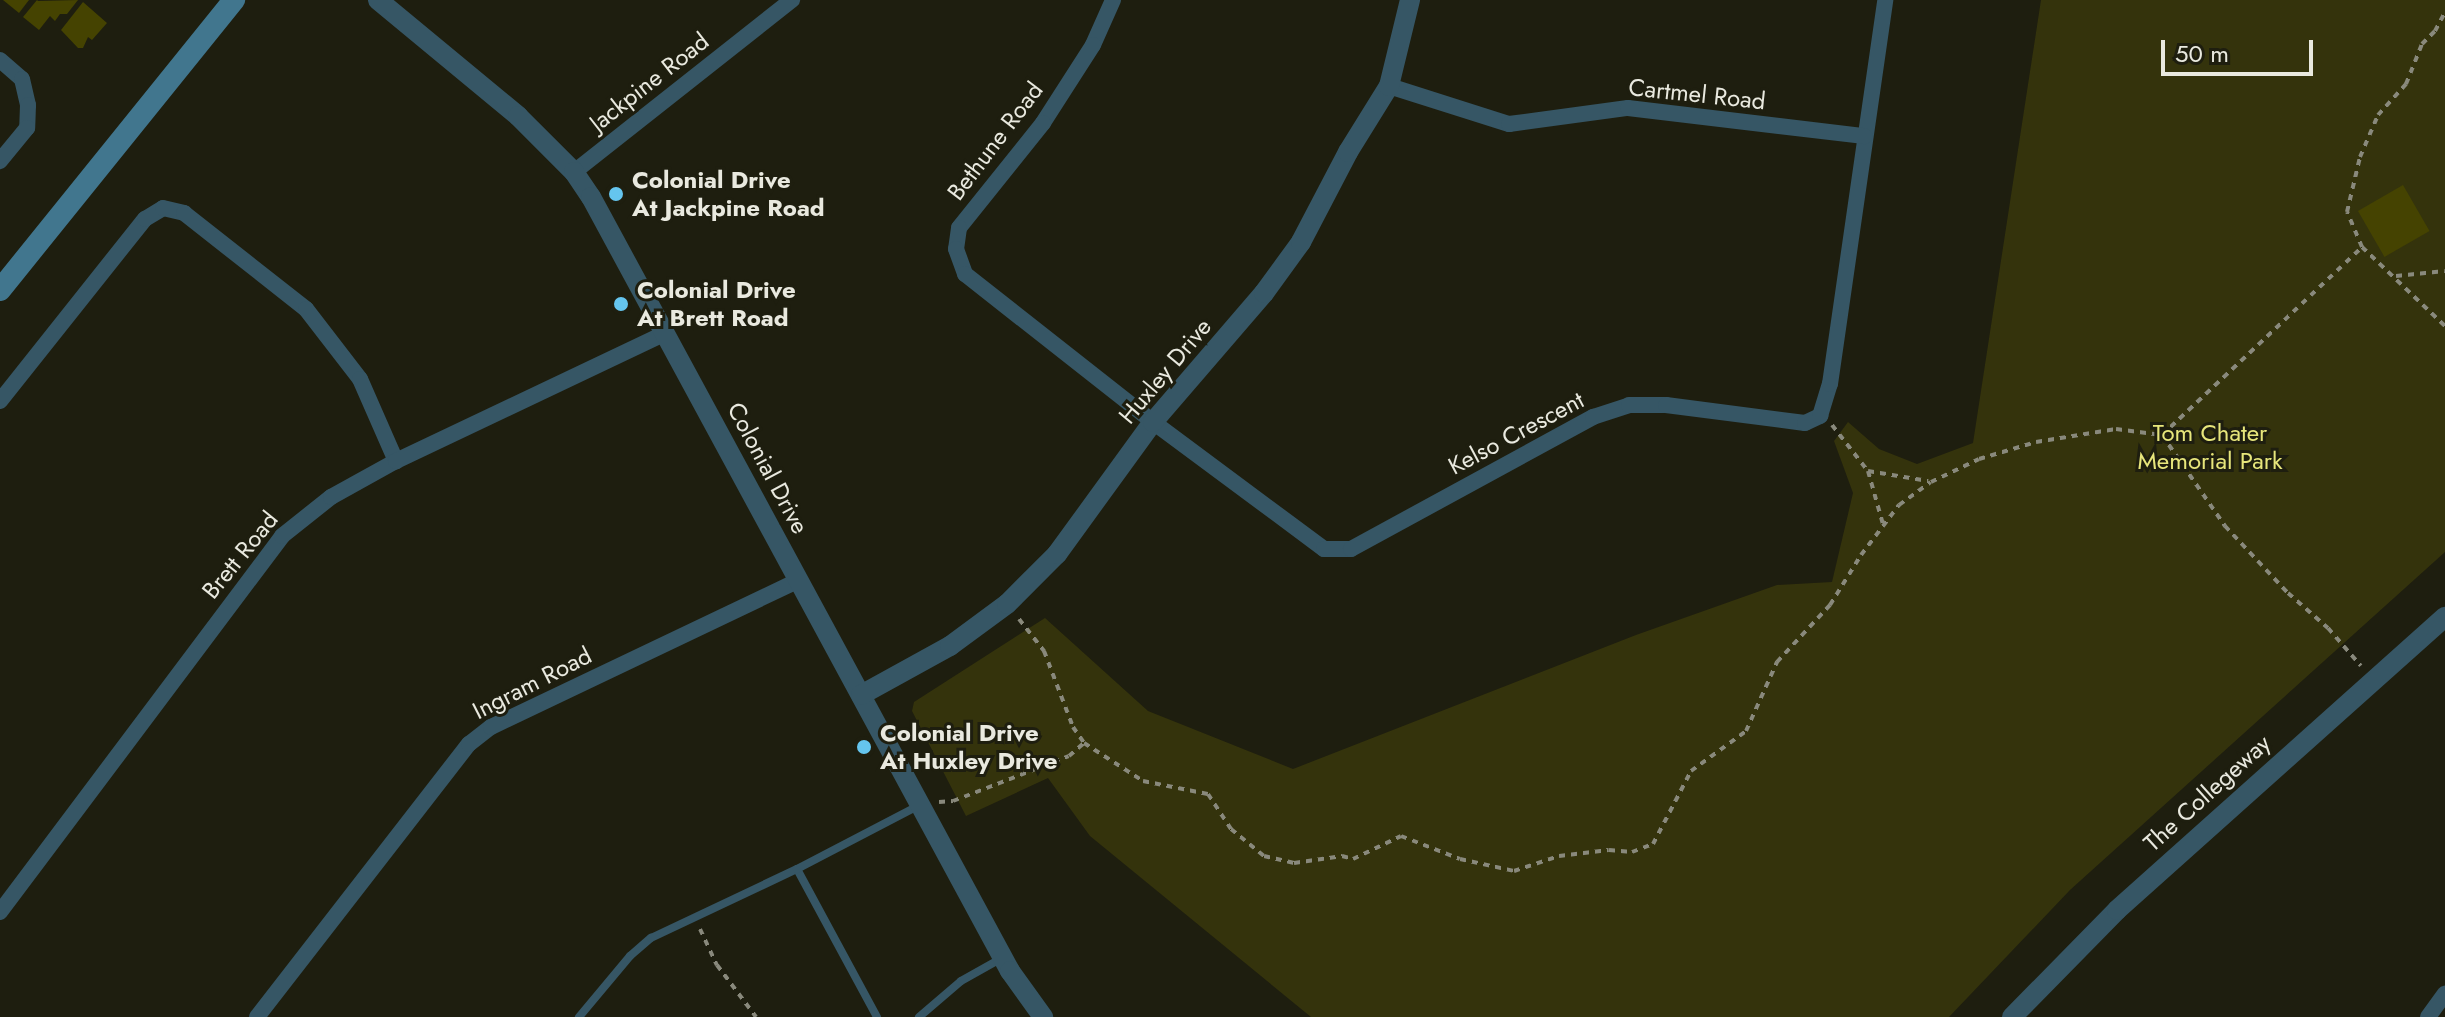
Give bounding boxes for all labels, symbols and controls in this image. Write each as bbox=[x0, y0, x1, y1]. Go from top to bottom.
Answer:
scale bar bbox=[2165, 24, 2317, 74]
street label: Jackpine Road bbox=[584, 27, 714, 137]
text: 50 m bbox=[2175, 36, 2229, 71]
street label: Cartmel Road bbox=[1627, 72, 1767, 116]
street label: Bethune Road bbox=[941, 76, 1049, 206]
place label: Colonial Drive At Jackpine Road bbox=[632, 166, 825, 222]
marker: Colonial Drive At Jackpine Road bbox=[607, 185, 625, 203]
place label: Colonial Drive At Brett Road bbox=[637, 276, 796, 332]
marker: Colonial Drive At Brett Road bbox=[612, 295, 630, 313]
street label: Huxley Drive bbox=[1113, 313, 1217, 429]
street label: Kelso Crescent bbox=[1443, 385, 1589, 481]
street label: Colonial Drive bbox=[721, 397, 815, 539]
park label: Tom Chater Memorial Park bbox=[2137, 419, 2283, 475]
street label: Brett Road bbox=[196, 505, 284, 605]
street label: Ingram Road bbox=[468, 641, 596, 725]
place label: Colonial Drive At Huxley Drive bbox=[880, 719, 1058, 775]
street label: The Collegeway bbox=[2138, 729, 2276, 857]
marker: Colonial Drive At Huxley Drive bbox=[855, 738, 873, 756]

